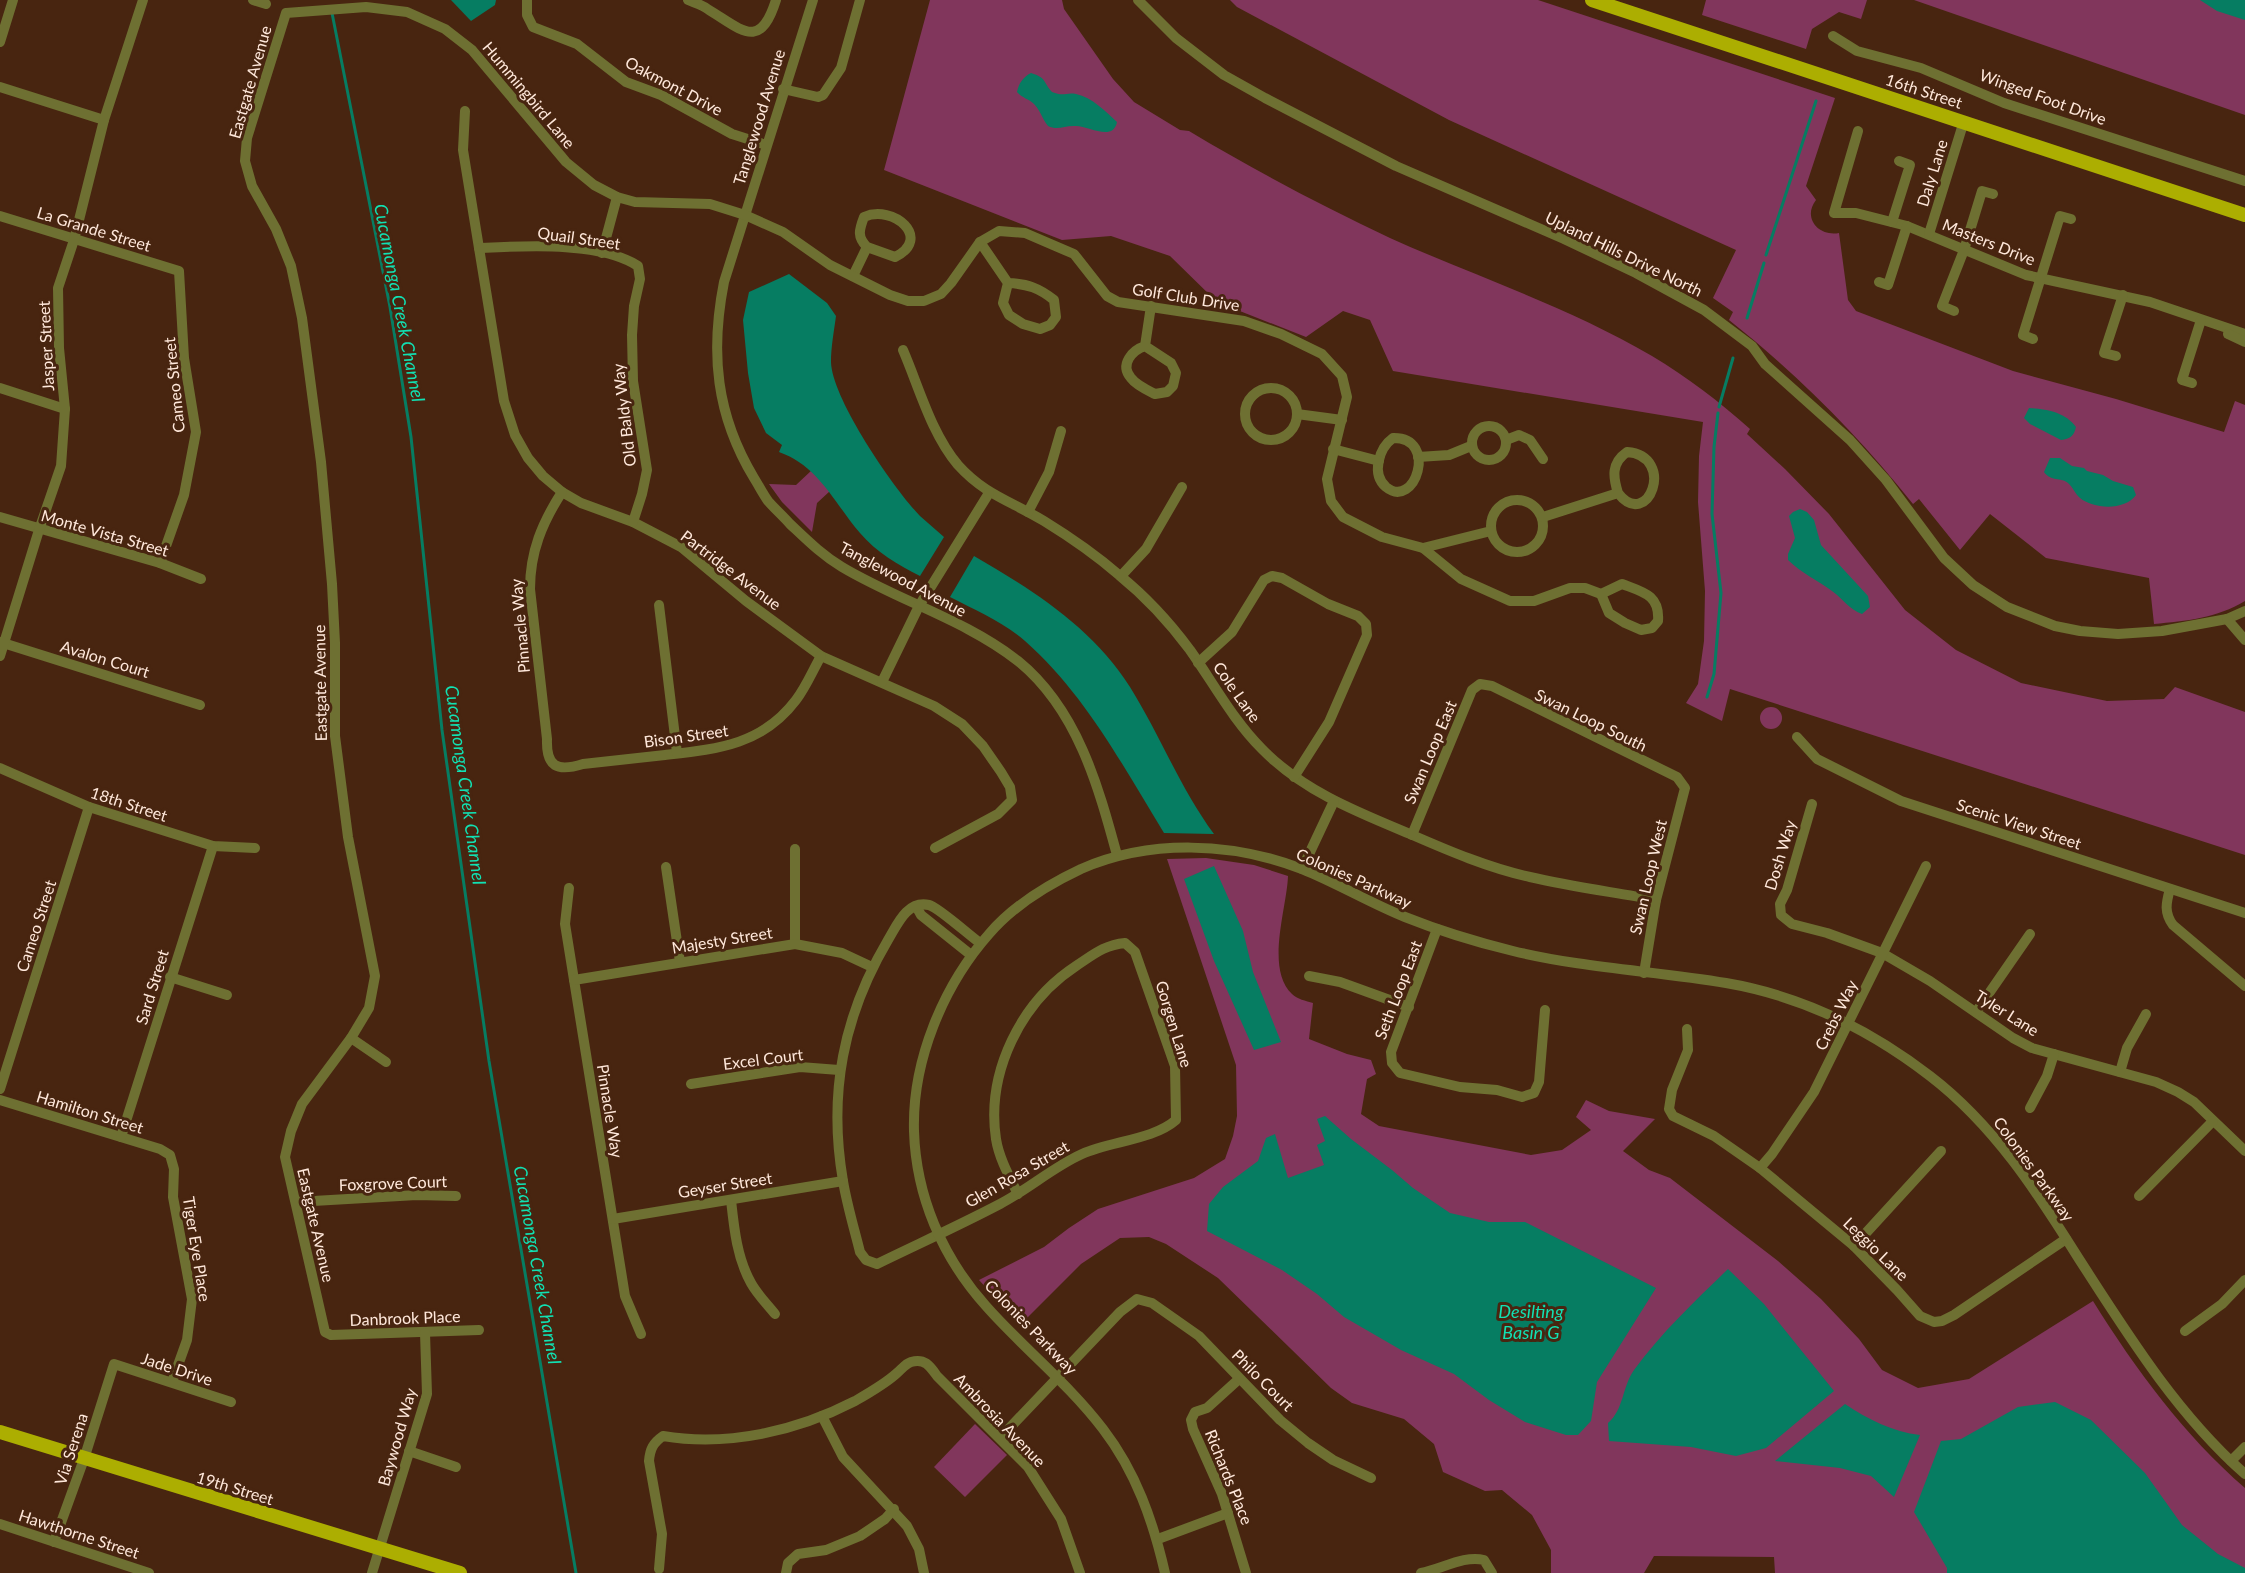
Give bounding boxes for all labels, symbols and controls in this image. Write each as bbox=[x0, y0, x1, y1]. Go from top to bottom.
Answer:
street label: Eastgate Avenue bbox=[224, 23, 275, 141]
street label: Hummingbird Lane bbox=[479, 38, 580, 152]
street label: Tanglewood Avenue bbox=[729, 47, 788, 187]
street label: Oakmont Drive bbox=[622, 52, 726, 119]
street label: Winged Foot Drive bbox=[1977, 65, 2109, 128]
street label: 16th Street bbox=[1883, 69, 1965, 112]
street label: Daly Lane bbox=[1912, 137, 1951, 209]
street label: La Grande Street bbox=[35, 202, 154, 255]
water label: Cucamonga Creek Channel bbox=[370, 202, 430, 404]
street label: Upland Hills Drive North bbox=[1543, 207, 1706, 300]
street label: Masters Drive bbox=[1940, 214, 2038, 269]
street label: Quail Street bbox=[536, 222, 622, 253]
street label: Golf Club Drive bbox=[1131, 279, 1241, 314]
street label: Jasper Street bbox=[34, 300, 57, 392]
street label: Cameo Street bbox=[159, 336, 188, 434]
street label: Old Baldy Way bbox=[608, 362, 639, 468]
street label: Monte Vista Street bbox=[39, 505, 171, 560]
street label: Partridge Avenue bbox=[677, 526, 785, 613]
street label: Tanglewood Avenue bbox=[836, 537, 970, 620]
street label: Pinnacle Way bbox=[506, 577, 533, 674]
street label: Eastgate Avenue bbox=[309, 625, 330, 741]
street label: Avalon Court bbox=[58, 636, 152, 681]
street label: Cole Lane bbox=[1210, 658, 1265, 726]
water label: Cucamonga Creek Channel bbox=[441, 684, 491, 886]
street label: Swan Loop South bbox=[1532, 684, 1650, 755]
street label: Swan Loop East bbox=[1399, 697, 1460, 806]
street label: Bison Street bbox=[642, 720, 730, 751]
street label: 18th Street bbox=[88, 782, 170, 825]
street label: Scenic View Street bbox=[1954, 794, 2084, 853]
street label: Swan Loop West bbox=[1625, 817, 1670, 936]
street label: Dosh Way bbox=[1760, 817, 1799, 892]
street label: Colonies Parkway bbox=[1293, 844, 1416, 912]
street label: Cameo Street bbox=[12, 877, 59, 974]
street label: Majesty Street bbox=[670, 922, 774, 957]
street label: Seth Loop East bbox=[1370, 937, 1425, 1042]
street label: Sard Street bbox=[131, 947, 172, 1027]
street label: Crebs Way bbox=[1810, 976, 1861, 1053]
street label: Gorgen Lane bbox=[1152, 978, 1197, 1069]
street label: Tyler Lane bbox=[1972, 986, 2043, 1040]
street label: Excel Court bbox=[722, 1044, 804, 1073]
street label: Pinnacle Way bbox=[594, 1063, 627, 1160]
street label: Hamilton Street bbox=[34, 1086, 146, 1137]
street label: Colonies Parkway bbox=[1990, 1113, 2079, 1225]
street label: Glen Rosa Street bbox=[962, 1136, 1072, 1211]
water label: Cucamonga Creek Channel bbox=[510, 1164, 566, 1366]
street label: Eastgate Avenue bbox=[294, 1166, 339, 1284]
street label: Geyser Street bbox=[677, 1168, 774, 1201]
street label: Foxgrove Court bbox=[339, 1171, 448, 1194]
street label: Tiger Eye Place bbox=[180, 1195, 215, 1303]
street label: Leggio Lane bbox=[1840, 1213, 1913, 1284]
street label: Colonies Parkway bbox=[981, 1275, 1082, 1379]
water label: Desilting Basin G bbox=[1498, 1300, 1564, 1343]
street label: Danbrook Place bbox=[349, 1306, 461, 1329]
street label: Philo Court bbox=[1229, 1345, 1298, 1415]
street label: Jade Drive bbox=[139, 1348, 215, 1389]
street label: Ambrosia Avenue bbox=[951, 1369, 1050, 1470]
street label: Baywood Way bbox=[373, 1385, 420, 1488]
street label: Via Serena bbox=[50, 1410, 91, 1487]
street label: Richards Place bbox=[1202, 1426, 1257, 1527]
street label: 19th Street bbox=[194, 1467, 276, 1508]
street label: Hawthorne Street bbox=[16, 1505, 142, 1562]

